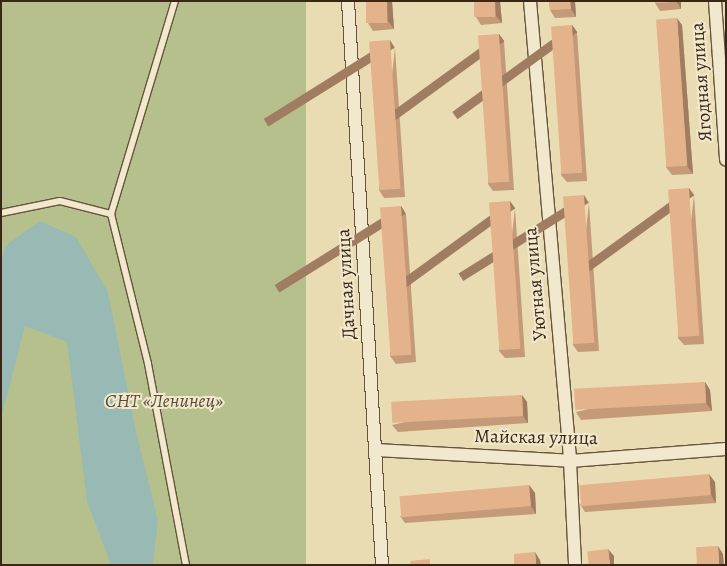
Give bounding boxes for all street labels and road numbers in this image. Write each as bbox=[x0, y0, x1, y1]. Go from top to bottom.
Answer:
street label: Ягодная улица bbox=[686, 22, 718, 142]
street label: Уютная улица bbox=[520, 226, 552, 342]
street label: Дачная улица bbox=[333, 228, 361, 340]
street label: Майская улица bbox=[474, 426, 598, 450]

